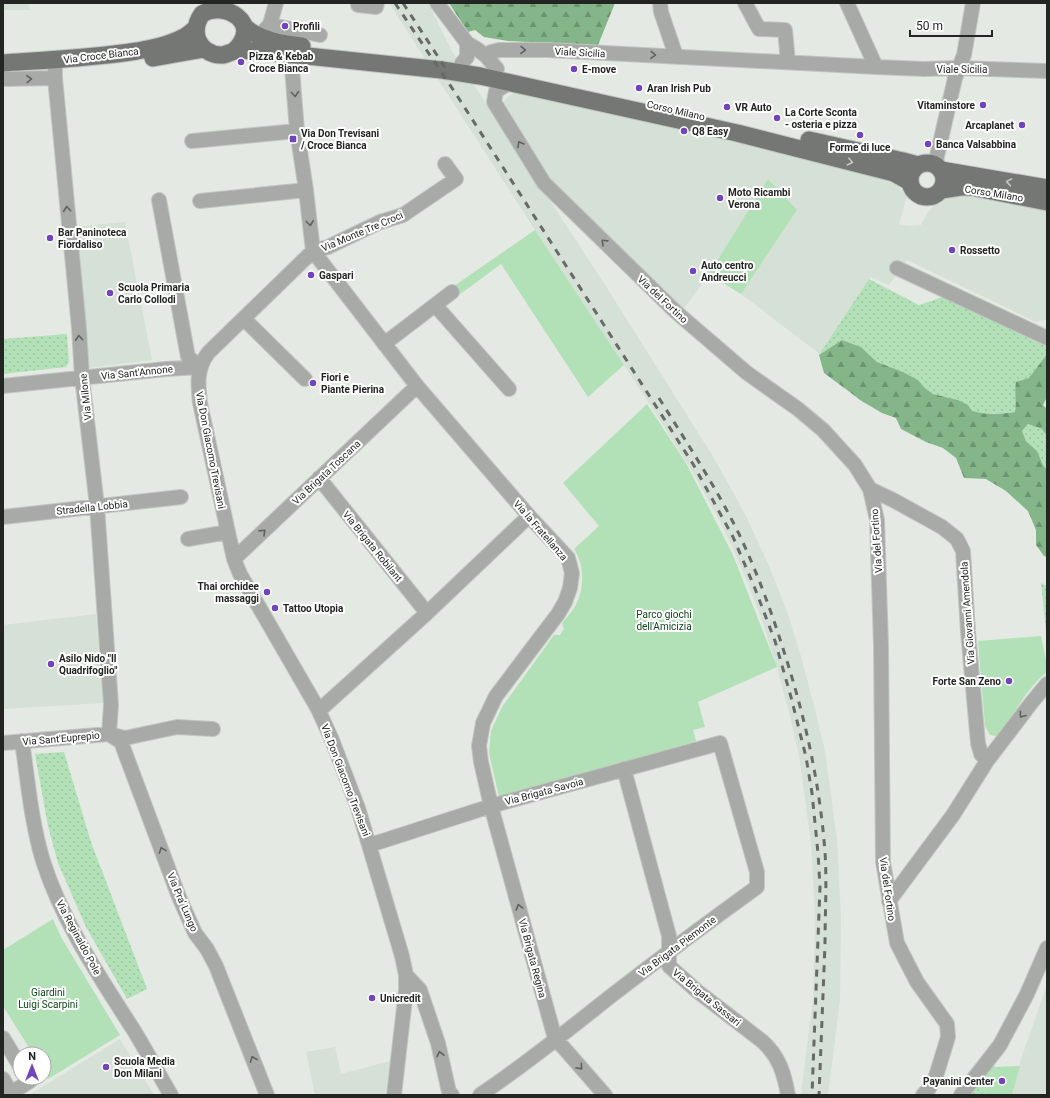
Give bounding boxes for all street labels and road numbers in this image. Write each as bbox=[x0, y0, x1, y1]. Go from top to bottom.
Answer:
street label: Via Croce Bianca bbox=[63, 45, 139, 66]
street label: Viale Sicilia bbox=[554, 46, 606, 59]
street label: Viale Sicilia bbox=[937, 64, 987, 75]
street label: Corso Milano bbox=[646, 98, 706, 123]
street label: Corso Milano bbox=[964, 183, 1024, 204]
street label: Via Monte Tre Croci bbox=[320, 209, 405, 254]
street label: Via del Fortino bbox=[635, 273, 690, 326]
street label: Via Sant'Annone bbox=[101, 363, 174, 382]
street label: Via Milone bbox=[78, 373, 93, 421]
street label: Via Don Giacomo Trevisani bbox=[194, 390, 227, 510]
street label: Via Brigata Toscana bbox=[290, 438, 363, 507]
street label: Stradella Lobbia bbox=[56, 498, 128, 517]
street label: Via la Fratellanza bbox=[512, 498, 570, 563]
street label: Via del Fortino bbox=[869, 508, 884, 573]
street label: Via Brigata Robilant bbox=[341, 509, 404, 584]
street label: Via Giovanni Amendola bbox=[958, 561, 977, 665]
street label: Via Don Giacomo Trevisani bbox=[319, 722, 372, 838]
street label: Via Sant'Euprepio bbox=[22, 730, 101, 747]
street label: Via Brigata Savoia bbox=[504, 776, 585, 807]
street label: Via del Fortino bbox=[878, 856, 897, 922]
street label: Via Pra' Lungo bbox=[165, 871, 200, 934]
street label: Via Reginaldo Pole bbox=[54, 898, 103, 977]
street label: Via Brigata Piemonte bbox=[637, 914, 718, 979]
street label: Via Brigata Regina bbox=[517, 917, 548, 999]
street label: Via Brigata Sassari bbox=[671, 967, 743, 1028]

